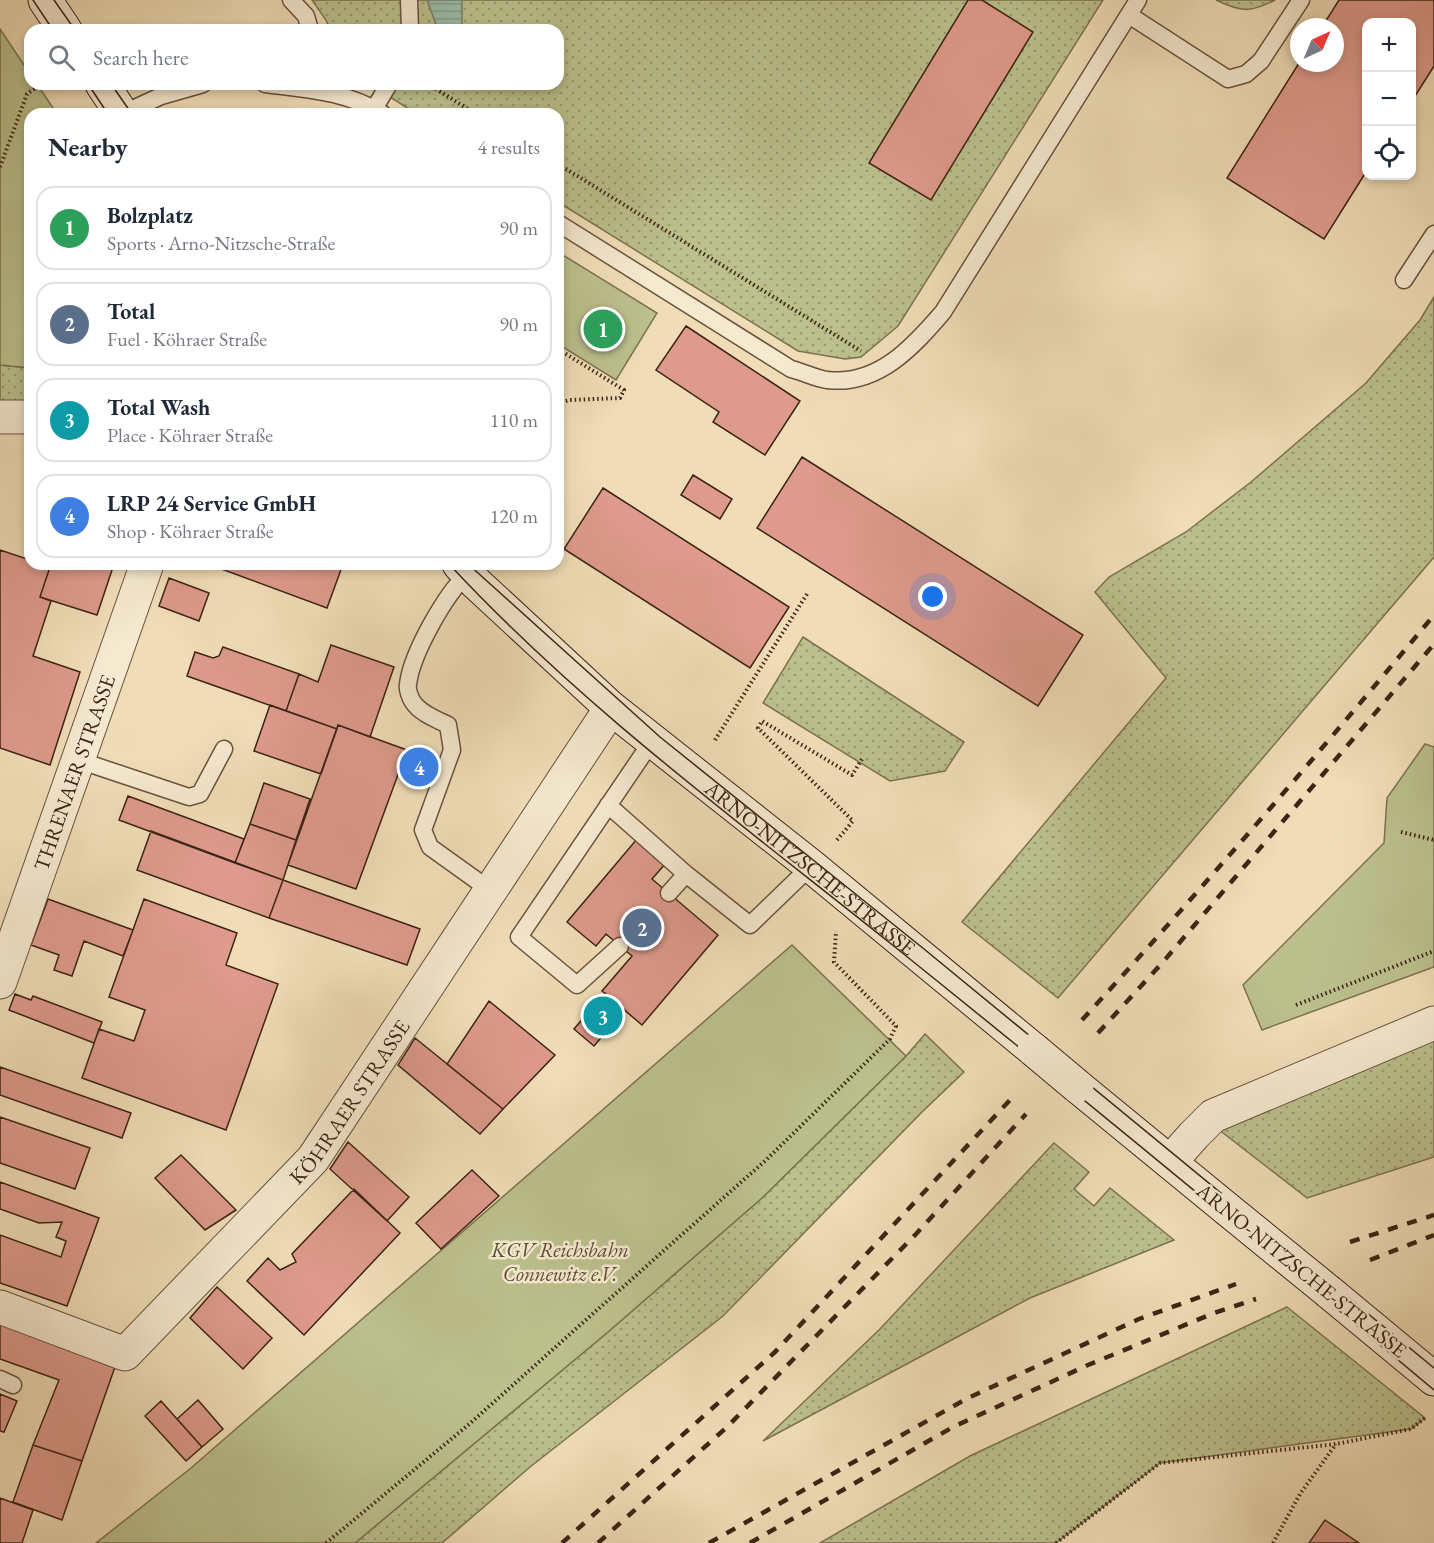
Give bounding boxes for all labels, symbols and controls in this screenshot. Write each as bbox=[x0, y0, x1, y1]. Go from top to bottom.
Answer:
north arrow bbox=[1290, 18, 1344, 72]
map controls bbox=[1362, 18, 1416, 180]
button: + bbox=[1362, 18, 1416, 72]
search box bbox=[24, 24, 564, 90]
icon: search bbox=[45, 41, 78, 74]
text: Search here bbox=[93, 43, 188, 72]
button: − bbox=[1362, 72, 1416, 126]
button: locate bbox=[1362, 126, 1416, 180]
text: Nearby bbox=[48, 130, 128, 164]
text: 4 results bbox=[477, 134, 540, 160]
text: Bolzplatz bbox=[107, 201, 193, 230]
text: 1 bbox=[64, 215, 75, 241]
text: 90 m bbox=[499, 215, 538, 241]
text: Sports · Arno-Nitzsche-Straße bbox=[107, 230, 335, 256]
text: Total bbox=[107, 297, 155, 326]
pin: 1 bbox=[584, 306, 622, 352]
text: 2 bbox=[64, 311, 75, 337]
text: 90 m bbox=[499, 311, 538, 337]
text: Fuel · Köhraer Straße bbox=[107, 326, 267, 352]
text: Total Wash bbox=[107, 393, 210, 422]
text: 3 bbox=[64, 407, 75, 433]
text: 110 m bbox=[490, 407, 538, 433]
text: Place · Köhraer Straße bbox=[107, 422, 273, 448]
text: LRP 24 Service GmbH bbox=[107, 489, 316, 518]
text: 4 bbox=[64, 503, 75, 529]
text: 120 m bbox=[490, 503, 538, 529]
text: Shop · Köhraer Straße bbox=[107, 518, 274, 544]
your location bbox=[918, 582, 947, 611]
street label: THRENAER STRASSE bbox=[27, 671, 121, 874]
pin: 4 bbox=[400, 744, 438, 789]
street label: ARNO-NITZSCHE-STRASSE bbox=[699, 774, 922, 961]
pin: 2 bbox=[622, 906, 662, 950]
pin: 3 bbox=[584, 994, 622, 1038]
street label: KÖHRAER STRASSE bbox=[283, 1014, 415, 1190]
street label: ARNO-NITZSCHE-STRASSE bbox=[1190, 1176, 1413, 1363]
park label: KGV Reichsbahn Connewitz e.V. bbox=[490, 1236, 629, 1287]

